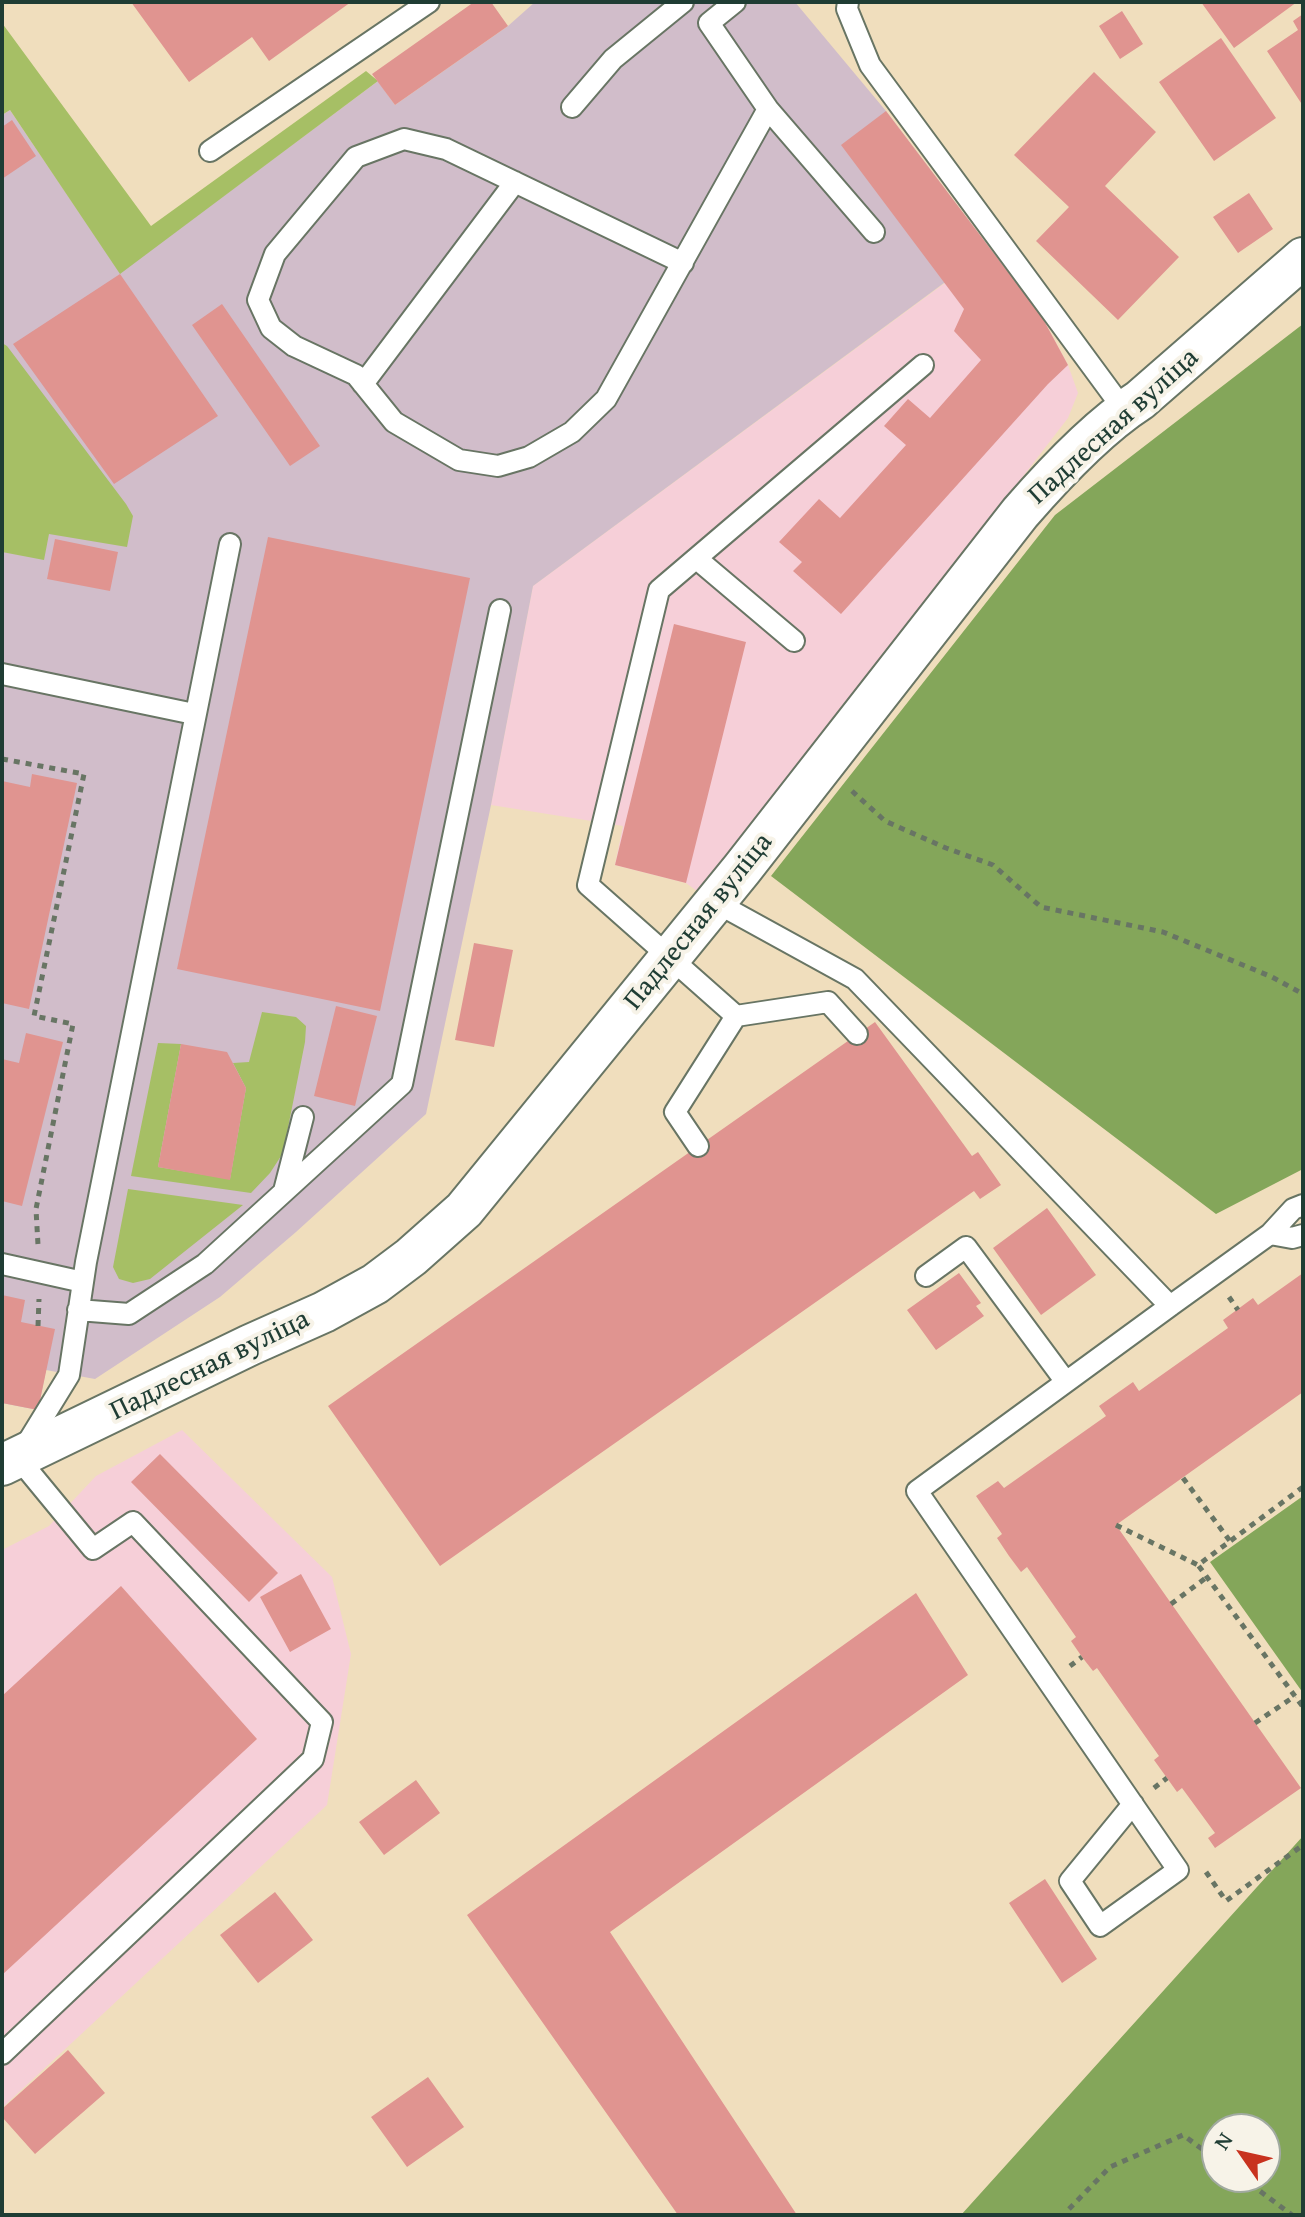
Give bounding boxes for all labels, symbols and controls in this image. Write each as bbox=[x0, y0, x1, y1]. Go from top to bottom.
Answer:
street label: Падлесная вуліца bbox=[1022, 342, 1206, 512]
street label: Падлесная вуліца bbox=[617, 827, 781, 1017]
street label: Падлесная вуліца bbox=[105, 1303, 315, 1429]
north arrow bbox=[1201, 2113, 1281, 2193]
text: N bbox=[1205, 2126, 1240, 2156]

